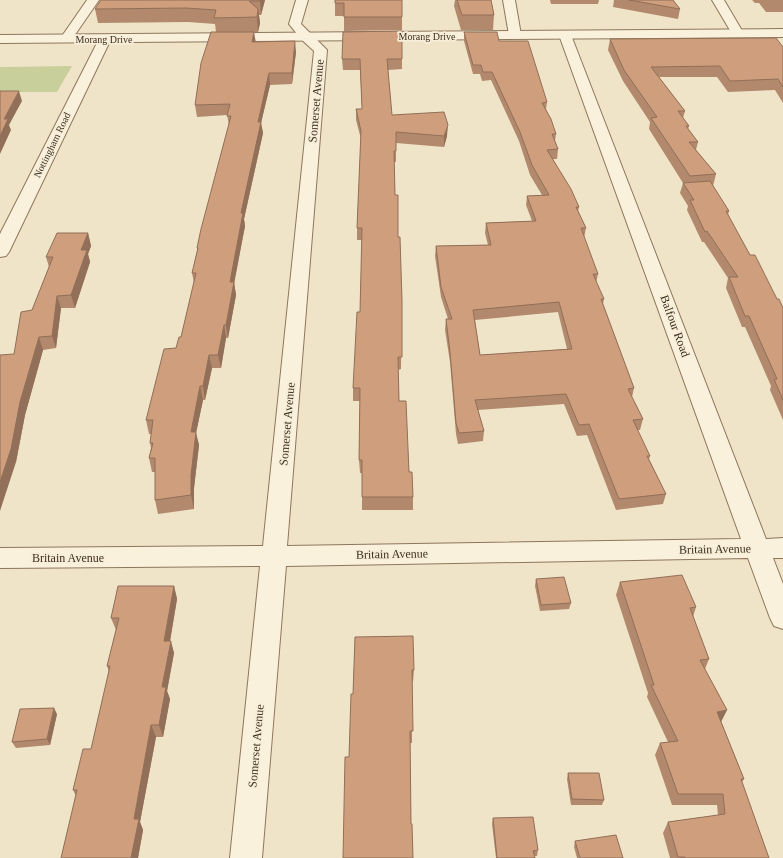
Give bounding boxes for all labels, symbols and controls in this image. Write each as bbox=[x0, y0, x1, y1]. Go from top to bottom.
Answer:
street label: Morang Drive bbox=[399, 31, 456, 42]
street label: Morang Drive bbox=[76, 34, 133, 45]
street label: Somerset Avenue bbox=[305, 59, 327, 143]
street label: Nottingham Road bbox=[31, 111, 73, 179]
street label: Balfour Road bbox=[657, 293, 693, 359]
street label: Somerset Avenue bbox=[276, 382, 298, 466]
street label: Britain Avenue bbox=[679, 541, 751, 557]
street label: Britain Avenue bbox=[356, 546, 428, 562]
street label: Britain Avenue bbox=[32, 551, 104, 565]
street label: Somerset Avenue bbox=[245, 704, 267, 788]

